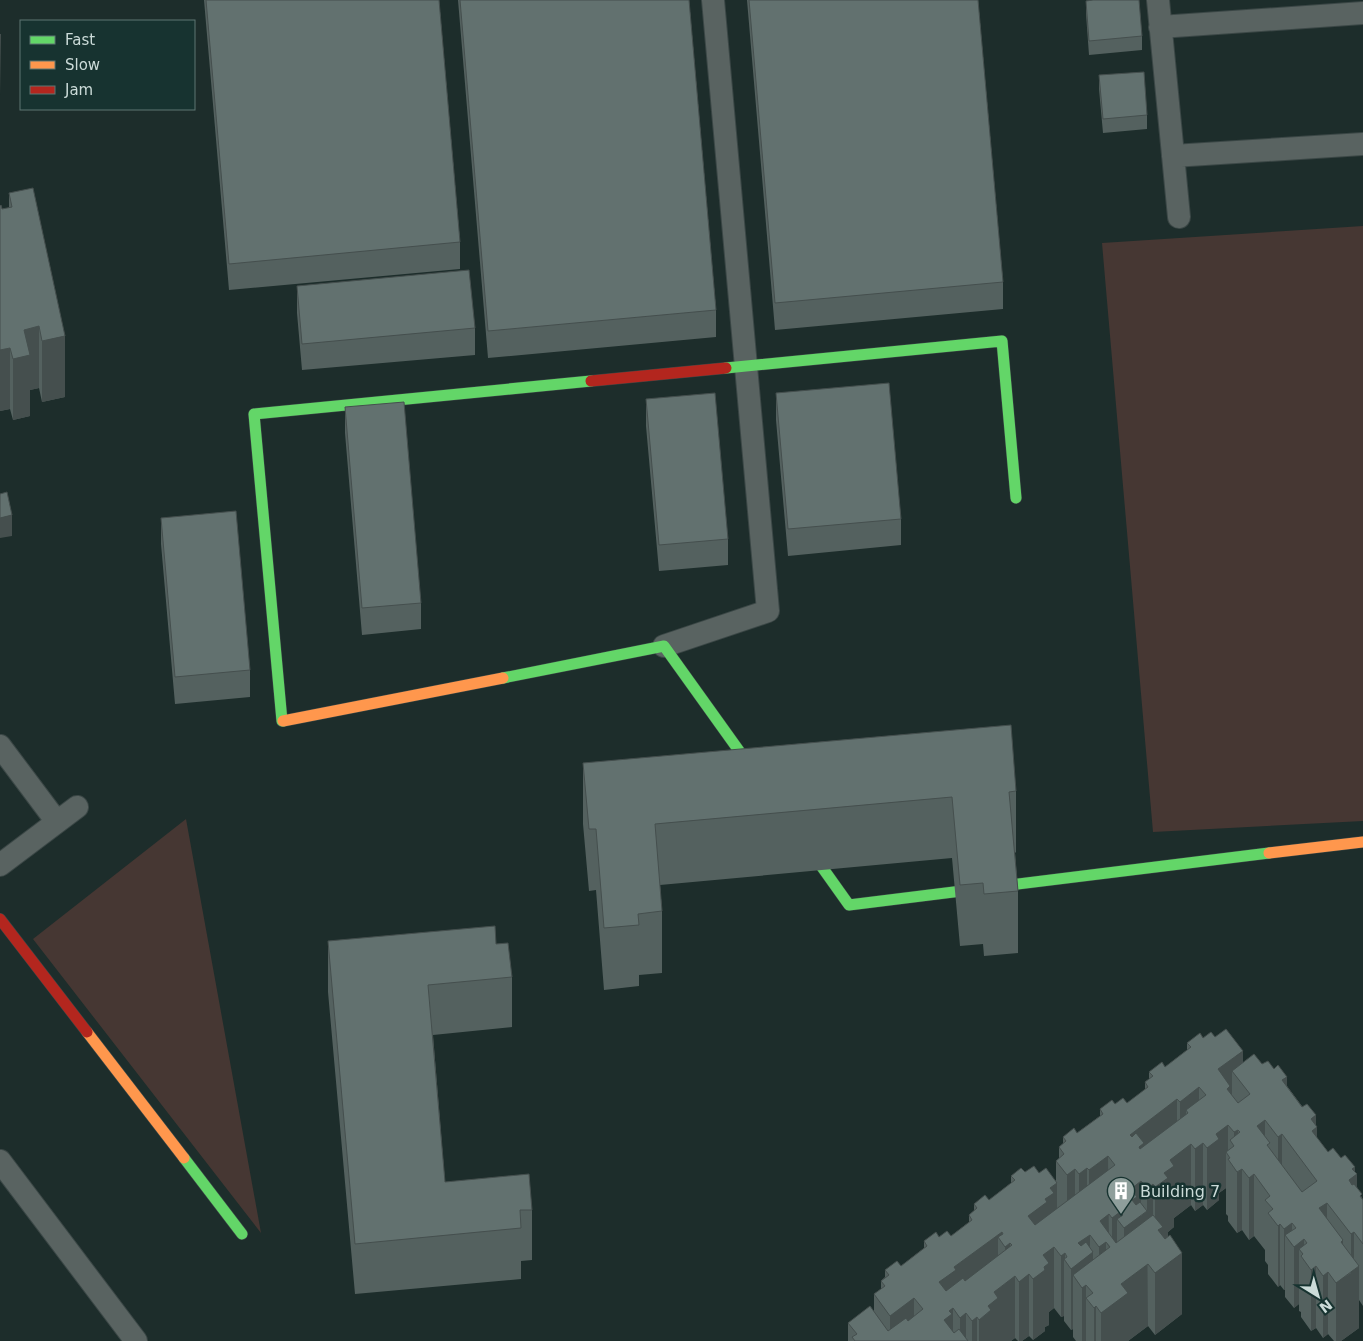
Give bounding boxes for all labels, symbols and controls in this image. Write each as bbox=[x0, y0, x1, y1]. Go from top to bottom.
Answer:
legend bbox=[20, 20, 195, 110]
text: Fast bbox=[65, 31, 95, 49]
text: Slow bbox=[65, 56, 100, 74]
text: Jam bbox=[64, 81, 93, 99]
building icon: Building 7 bbox=[1106, 1176, 1136, 1215]
place label: Building 7 bbox=[1140, 1182, 1220, 1201]
north arrow bbox=[1293, 1271, 1343, 1321]
text: N bbox=[1316, 1296, 1335, 1316]

